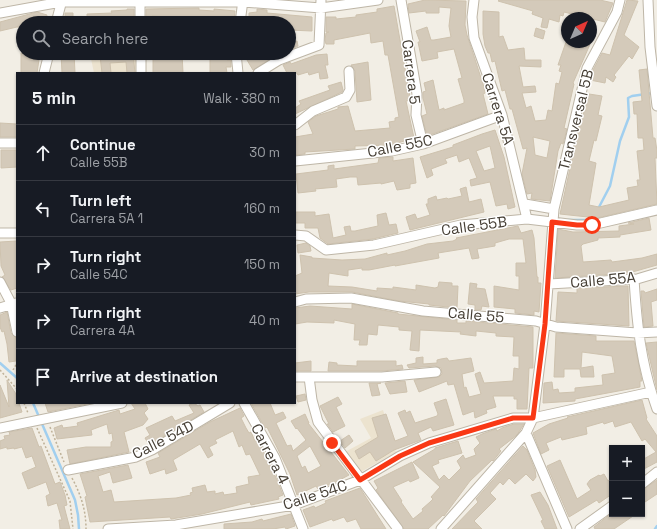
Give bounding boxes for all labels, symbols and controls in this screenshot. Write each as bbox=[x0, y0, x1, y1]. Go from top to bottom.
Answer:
north arrow bbox=[561, 12, 597, 48]
search box bbox=[16, 16, 296, 60]
icon: search bbox=[30, 27, 52, 49]
text: Search here bbox=[62, 29, 148, 48]
street label: Carrera 5 bbox=[398, 39, 425, 105]
street label: Transversal 5B bbox=[554, 67, 597, 172]
street label: Carrera 5A bbox=[478, 70, 519, 148]
text: 5 min bbox=[32, 87, 76, 109]
text: Walk · 380 m bbox=[203, 90, 280, 107]
street label: Calle 55C bbox=[366, 130, 434, 161]
text: Continue bbox=[70, 135, 136, 154]
icon: ahead bbox=[32, 142, 54, 164]
text: 30 m bbox=[249, 144, 280, 161]
text: Calle 55B bbox=[70, 154, 127, 171]
text: Turn left bbox=[70, 191, 132, 210]
icon: left bbox=[32, 198, 54, 220]
text: 160 m bbox=[244, 200, 280, 217]
text: Carrera 5A 1 bbox=[70, 210, 143, 227]
street label: Calle 55B bbox=[440, 211, 508, 240]
route start bbox=[583, 216, 601, 234]
text: Turn right bbox=[70, 247, 141, 266]
icon: right bbox=[32, 254, 54, 276]
text: 150 m bbox=[244, 256, 280, 273]
text: Calle 54C bbox=[70, 266, 128, 283]
street label: Calle 55A bbox=[569, 267, 637, 292]
text: Turn right bbox=[70, 303, 141, 322]
street label: Calle 55 bbox=[447, 303, 505, 326]
icon: right bbox=[32, 310, 54, 332]
text: 40 m bbox=[249, 312, 280, 329]
text: Carrera 4A bbox=[70, 322, 135, 339]
icon: arrive bbox=[32, 366, 54, 388]
text: Arrive at destination bbox=[70, 367, 218, 386]
street label: Calle 54D bbox=[129, 416, 197, 463]
street label: Carrera 4 bbox=[247, 420, 294, 487]
route end bbox=[323, 434, 341, 452]
map controls bbox=[609, 445, 645, 517]
button: + bbox=[609, 445, 645, 481]
street label: Calle 54C bbox=[280, 475, 349, 514]
button: − bbox=[609, 481, 645, 517]

